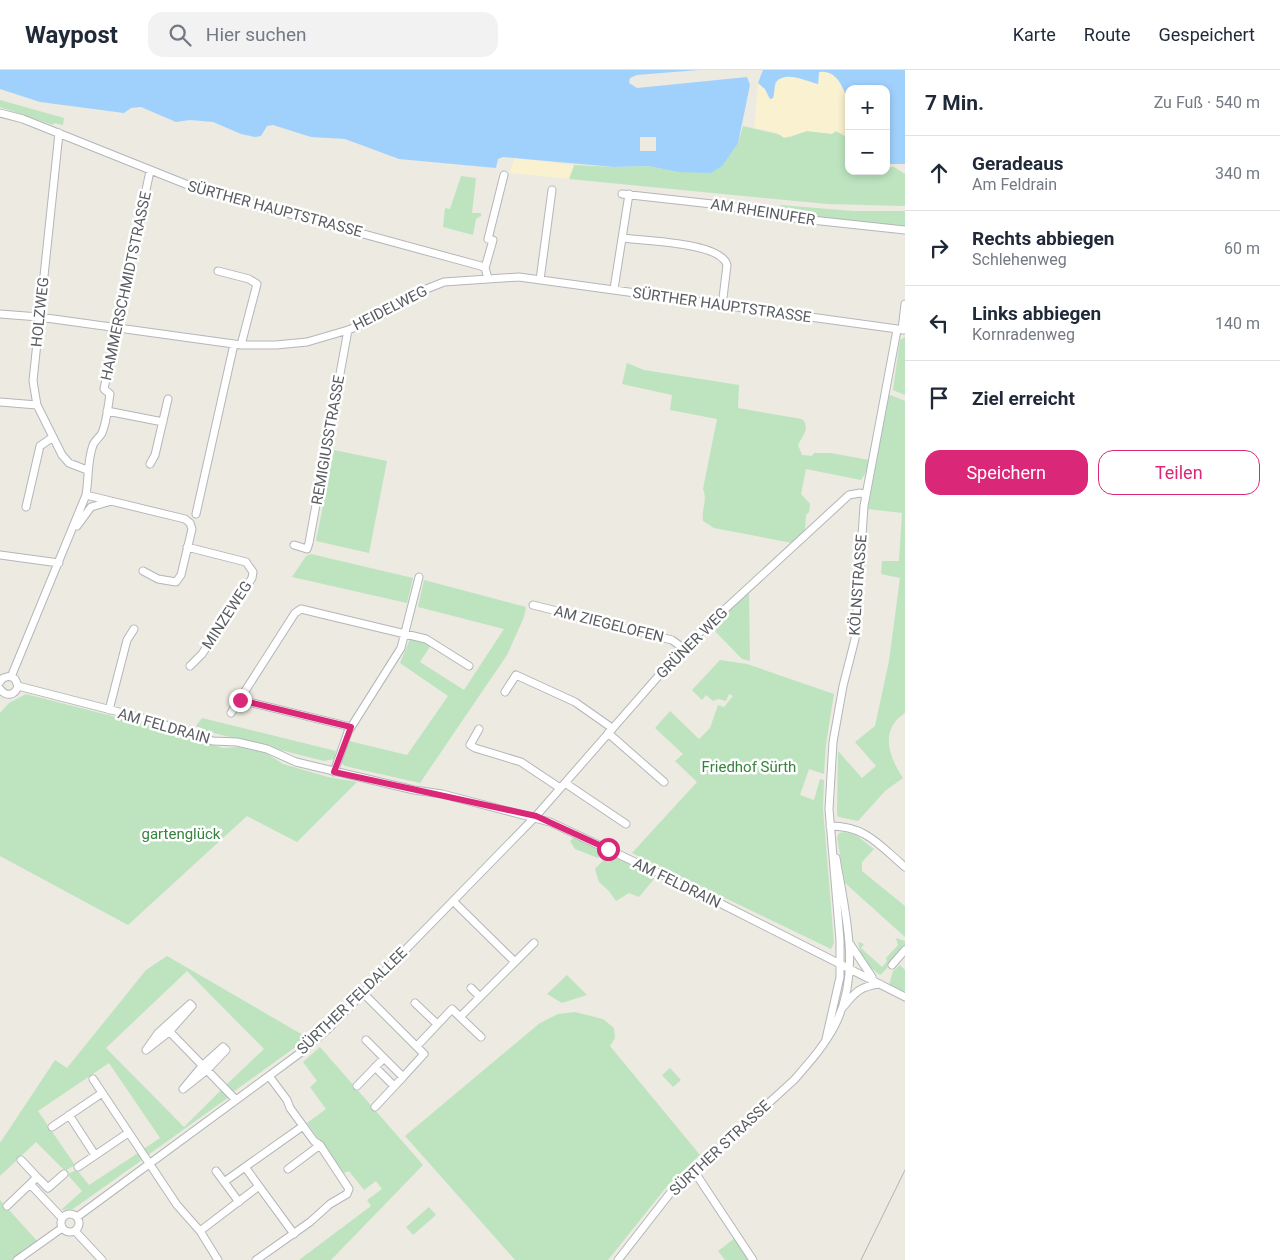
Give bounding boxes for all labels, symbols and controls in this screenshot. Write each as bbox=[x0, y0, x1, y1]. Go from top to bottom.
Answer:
search box bbox=[148, 12, 498, 57]
text: Waypost bbox=[25, 21, 118, 49]
icon: search bbox=[166, 21, 194, 49]
text: Hier suchen bbox=[206, 23, 307, 46]
text: Karte bbox=[1013, 24, 1056, 45]
text: Route bbox=[1084, 24, 1131, 45]
text: Gespeichert bbox=[1159, 24, 1255, 45]
map controls bbox=[845, 85, 890, 175]
button: + bbox=[845, 85, 890, 130]
text: 7 Min. bbox=[925, 91, 984, 115]
text: Zu Fuß · 540 m bbox=[1154, 93, 1260, 112]
button: − bbox=[845, 130, 890, 175]
text: Geradeaus bbox=[972, 152, 1064, 175]
icon: ahead bbox=[925, 159, 953, 187]
text: 340 m bbox=[1215, 164, 1260, 183]
text: Am Feldrain bbox=[972, 175, 1057, 194]
street label: SÜRTHER HAUPTSTRASSE bbox=[186, 177, 365, 241]
street label: HAMMERSCHMIDTSTRASSE bbox=[97, 189, 155, 382]
street label: AM RHEINUFER bbox=[709, 195, 817, 229]
text: Rechts abbiegen bbox=[972, 227, 1114, 250]
icon: right bbox=[925, 234, 953, 262]
text: 60 m bbox=[1224, 239, 1260, 258]
text: Schlehenweg bbox=[972, 250, 1067, 269]
street label: HOLZWEG bbox=[27, 276, 53, 348]
street label: HEIDELWEG bbox=[350, 282, 430, 334]
street label: SÜRTHER HAUPTSTRASSE bbox=[632, 284, 813, 327]
text: Links abbiegen bbox=[972, 302, 1101, 325]
icon: left bbox=[925, 309, 953, 337]
text: 140 m bbox=[1215, 314, 1260, 333]
text: Kornradenweg bbox=[972, 325, 1075, 344]
street label: REMIGIUSSTRASSE bbox=[308, 373, 348, 506]
icon: arrive bbox=[925, 384, 953, 412]
text: Ziel erreicht bbox=[972, 387, 1075, 410]
button: Speichern bbox=[925, 450, 1088, 495]
button: Teilen bbox=[1098, 450, 1260, 495]
street label: KÖLNSTRASSE bbox=[845, 533, 871, 636]
street label: MINZEWEG bbox=[198, 578, 256, 652]
street label: AM ZIEGELOFEN bbox=[552, 602, 666, 646]
street label: GRÜNER WEG bbox=[653, 604, 731, 682]
route end bbox=[229, 689, 252, 712]
street label: AM FELDRAIN bbox=[116, 704, 212, 748]
park label: Friedhof Sürth bbox=[702, 758, 796, 776]
park label: gartenglück bbox=[142, 825, 221, 843]
route start bbox=[597, 838, 620, 861]
street label: AM FELDRAIN bbox=[630, 854, 724, 912]
street label: SÜRTHER FELDALLEE bbox=[293, 943, 411, 1058]
street label: SÜRTHER STRASSE bbox=[666, 1096, 775, 1199]

